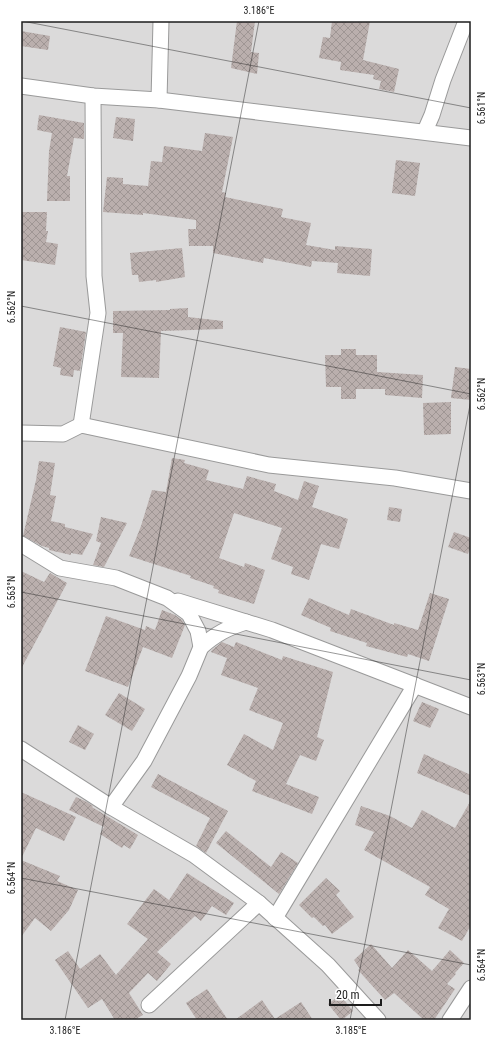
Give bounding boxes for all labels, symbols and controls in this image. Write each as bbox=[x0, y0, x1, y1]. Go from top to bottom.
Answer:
text: 3.186°E bbox=[243, 5, 275, 16]
text: 6.561°N bbox=[476, 92, 487, 124]
text: 6.562°N bbox=[6, 291, 17, 323]
text: 6.562°N bbox=[476, 378, 487, 410]
text: 6.563°N bbox=[6, 576, 17, 608]
text: 6.563°N bbox=[476, 663, 487, 695]
text: 6.564°N bbox=[6, 862, 17, 894]
text: 6.564°N bbox=[476, 949, 487, 981]
scale bar bbox=[330, 981, 381, 1007]
text: 20 m bbox=[336, 988, 360, 1002]
text: 3.186°E bbox=[49, 1025, 81, 1036]
text: 3.185°E bbox=[335, 1025, 367, 1036]

